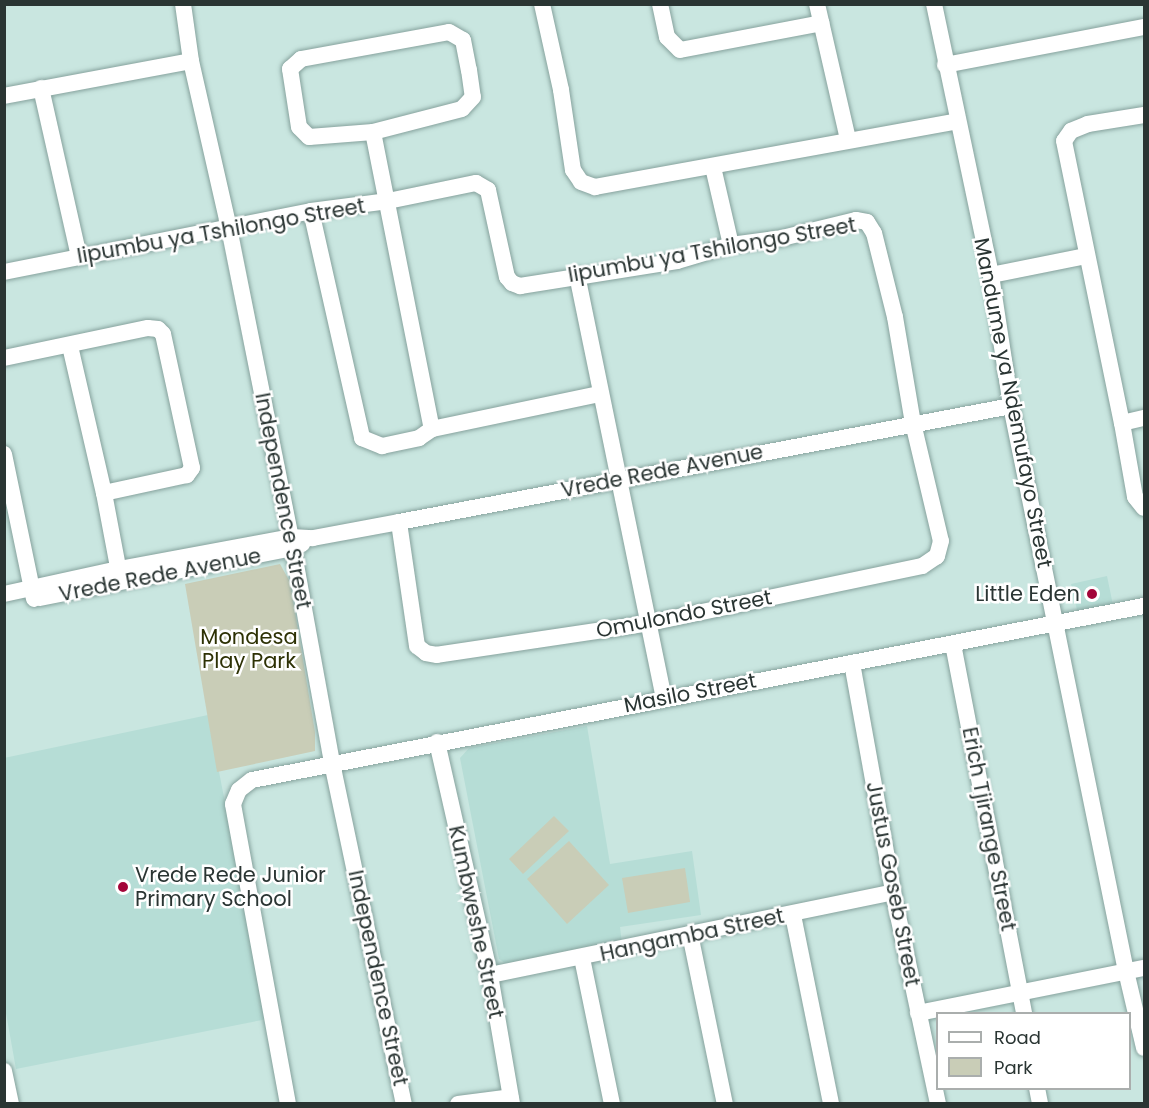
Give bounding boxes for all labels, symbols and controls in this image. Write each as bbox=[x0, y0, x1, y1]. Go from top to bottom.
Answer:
street label: Iipumbu ya Tshilongo Street bbox=[75, 193, 367, 269]
street label: Iipumbu ya Tshilongo Street bbox=[566, 212, 858, 288]
street label: Mandume ya Ndemufayo Street bbox=[969, 236, 1057, 570]
street label: Independence Street bbox=[250, 391, 316, 611]
street label: Vrede Rede Avenue bbox=[559, 439, 765, 503]
street label: Vrede Rede Avenue bbox=[57, 543, 263, 607]
place label: Little Eden bbox=[975, 581, 1080, 607]
street label: Omulondo Street bbox=[594, 585, 774, 643]
marker: Little Eden bbox=[1085, 587, 1099, 601]
park label: Mondesa Play Park bbox=[200, 624, 298, 674]
street label: Masilo Street bbox=[622, 668, 758, 718]
street label: Erich Tjirange Street bbox=[957, 725, 1021, 933]
street label: Justus Goseb Street bbox=[861, 779, 925, 989]
street label: Kumbweshe Street bbox=[443, 823, 509, 1021]
place label: Vrede Rede Junior Primary School bbox=[135, 862, 326, 912]
street label: Independence Street bbox=[343, 868, 413, 1088]
marker: Vrede Rede Junior Primary School bbox=[116, 880, 130, 894]
street label: Hangamba Street bbox=[598, 903, 786, 967]
legend bbox=[936, 1012, 1131, 1090]
text: Road bbox=[994, 1025, 1041, 1050]
text: Park bbox=[994, 1055, 1033, 1080]

